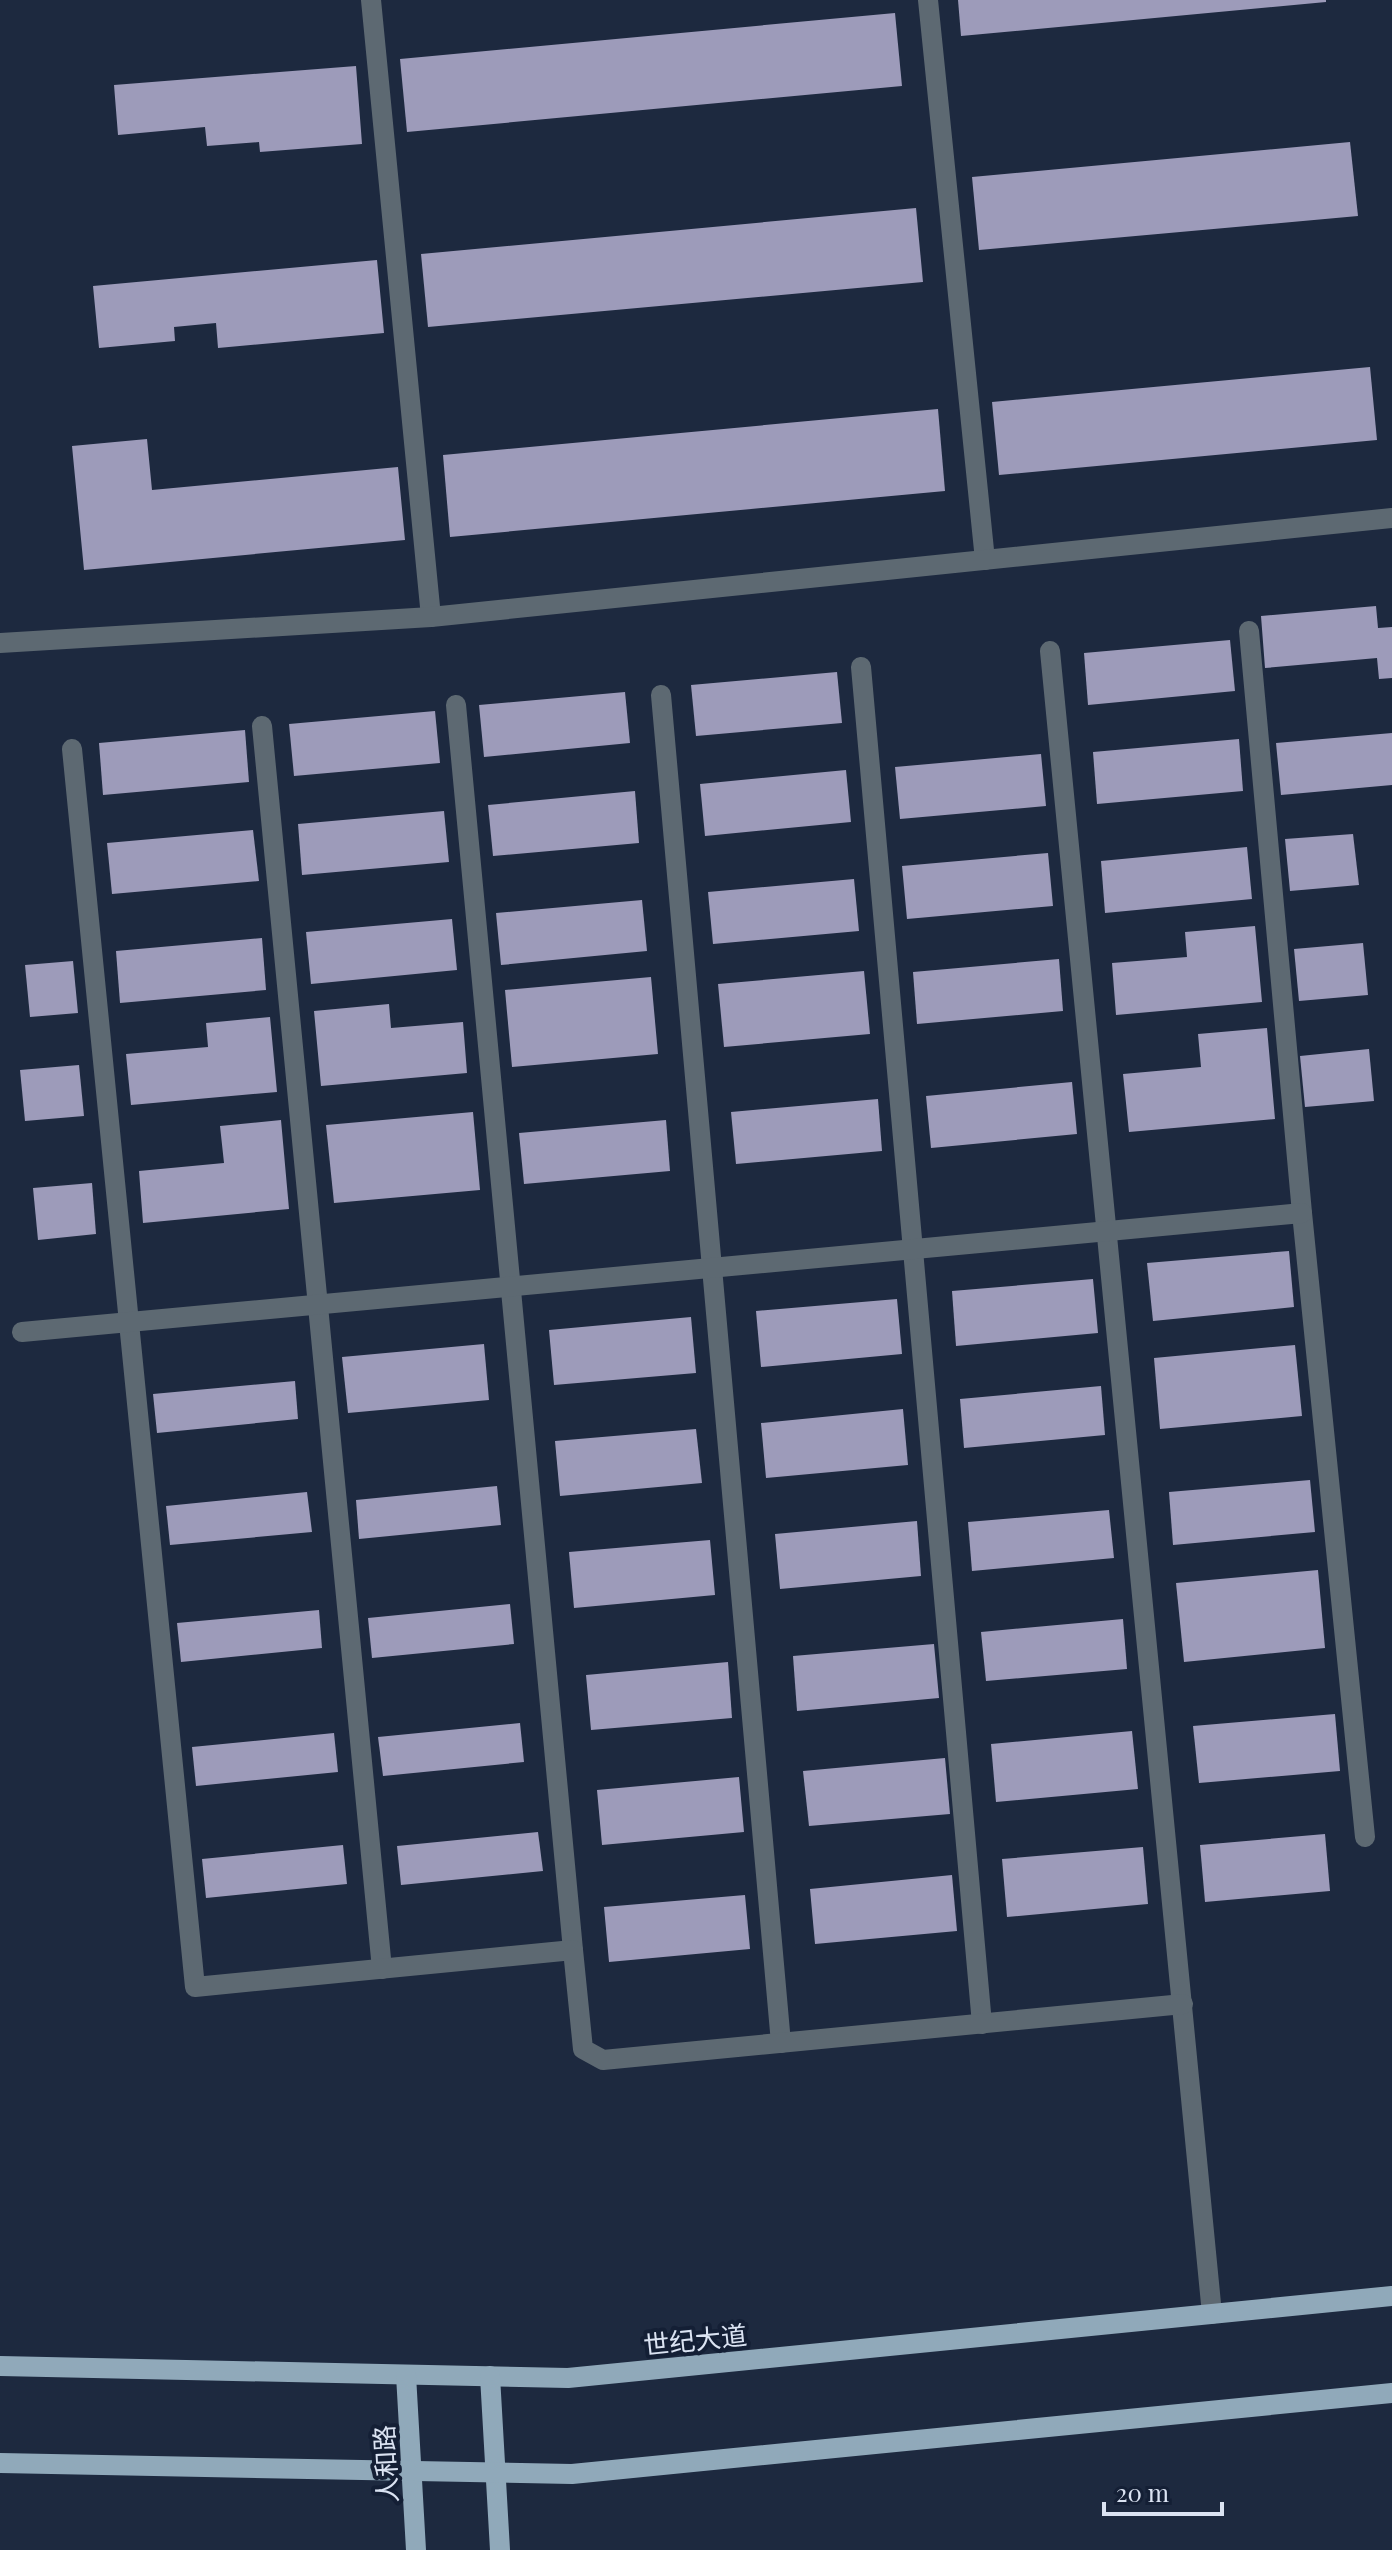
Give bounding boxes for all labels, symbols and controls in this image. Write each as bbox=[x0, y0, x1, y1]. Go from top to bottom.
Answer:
street label: 世纪大道 bbox=[641, 2316, 749, 2362]
street label: 人和路 bbox=[365, 2424, 405, 2504]
scale bar bbox=[1104, 2466, 1222, 2516]
text: 20 m bbox=[1116, 2476, 1169, 2508]

